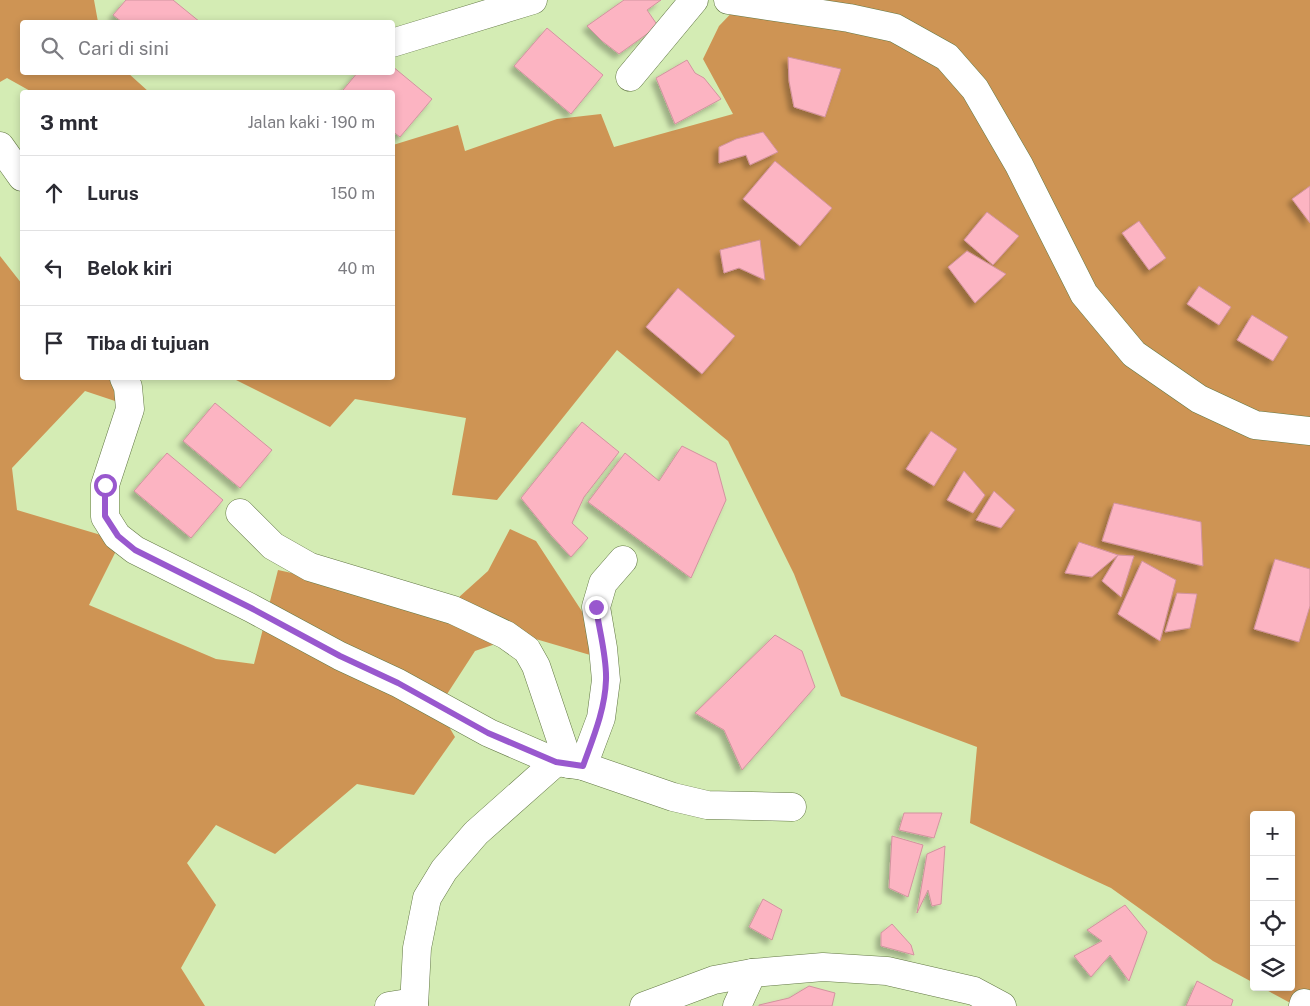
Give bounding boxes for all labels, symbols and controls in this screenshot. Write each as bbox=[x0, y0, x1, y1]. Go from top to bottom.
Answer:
search box bbox=[20, 20, 395, 75]
icon: search bbox=[38, 34, 66, 62]
text: Cari di sini bbox=[78, 37, 169, 59]
text: 3 mnt bbox=[40, 110, 98, 135]
text: Jalan kaki · 190 m bbox=[247, 113, 375, 132]
icon: ahead bbox=[40, 179, 68, 207]
text: Lurus bbox=[87, 182, 139, 204]
text: 150 m bbox=[331, 184, 375, 203]
icon: left bbox=[40, 254, 68, 282]
text: Belok kiri bbox=[87, 257, 172, 279]
text: 40 m bbox=[337, 259, 375, 278]
icon: arrive bbox=[40, 329, 68, 357]
text: Tiba di tujuan bbox=[87, 332, 209, 354]
route start bbox=[94, 474, 117, 497]
route end bbox=[585, 596, 608, 619]
map controls bbox=[1250, 811, 1295, 991]
button: + bbox=[1250, 811, 1295, 856]
button: − bbox=[1250, 856, 1295, 901]
button: locate bbox=[1250, 901, 1295, 946]
button: layers bbox=[1250, 946, 1295, 991]

